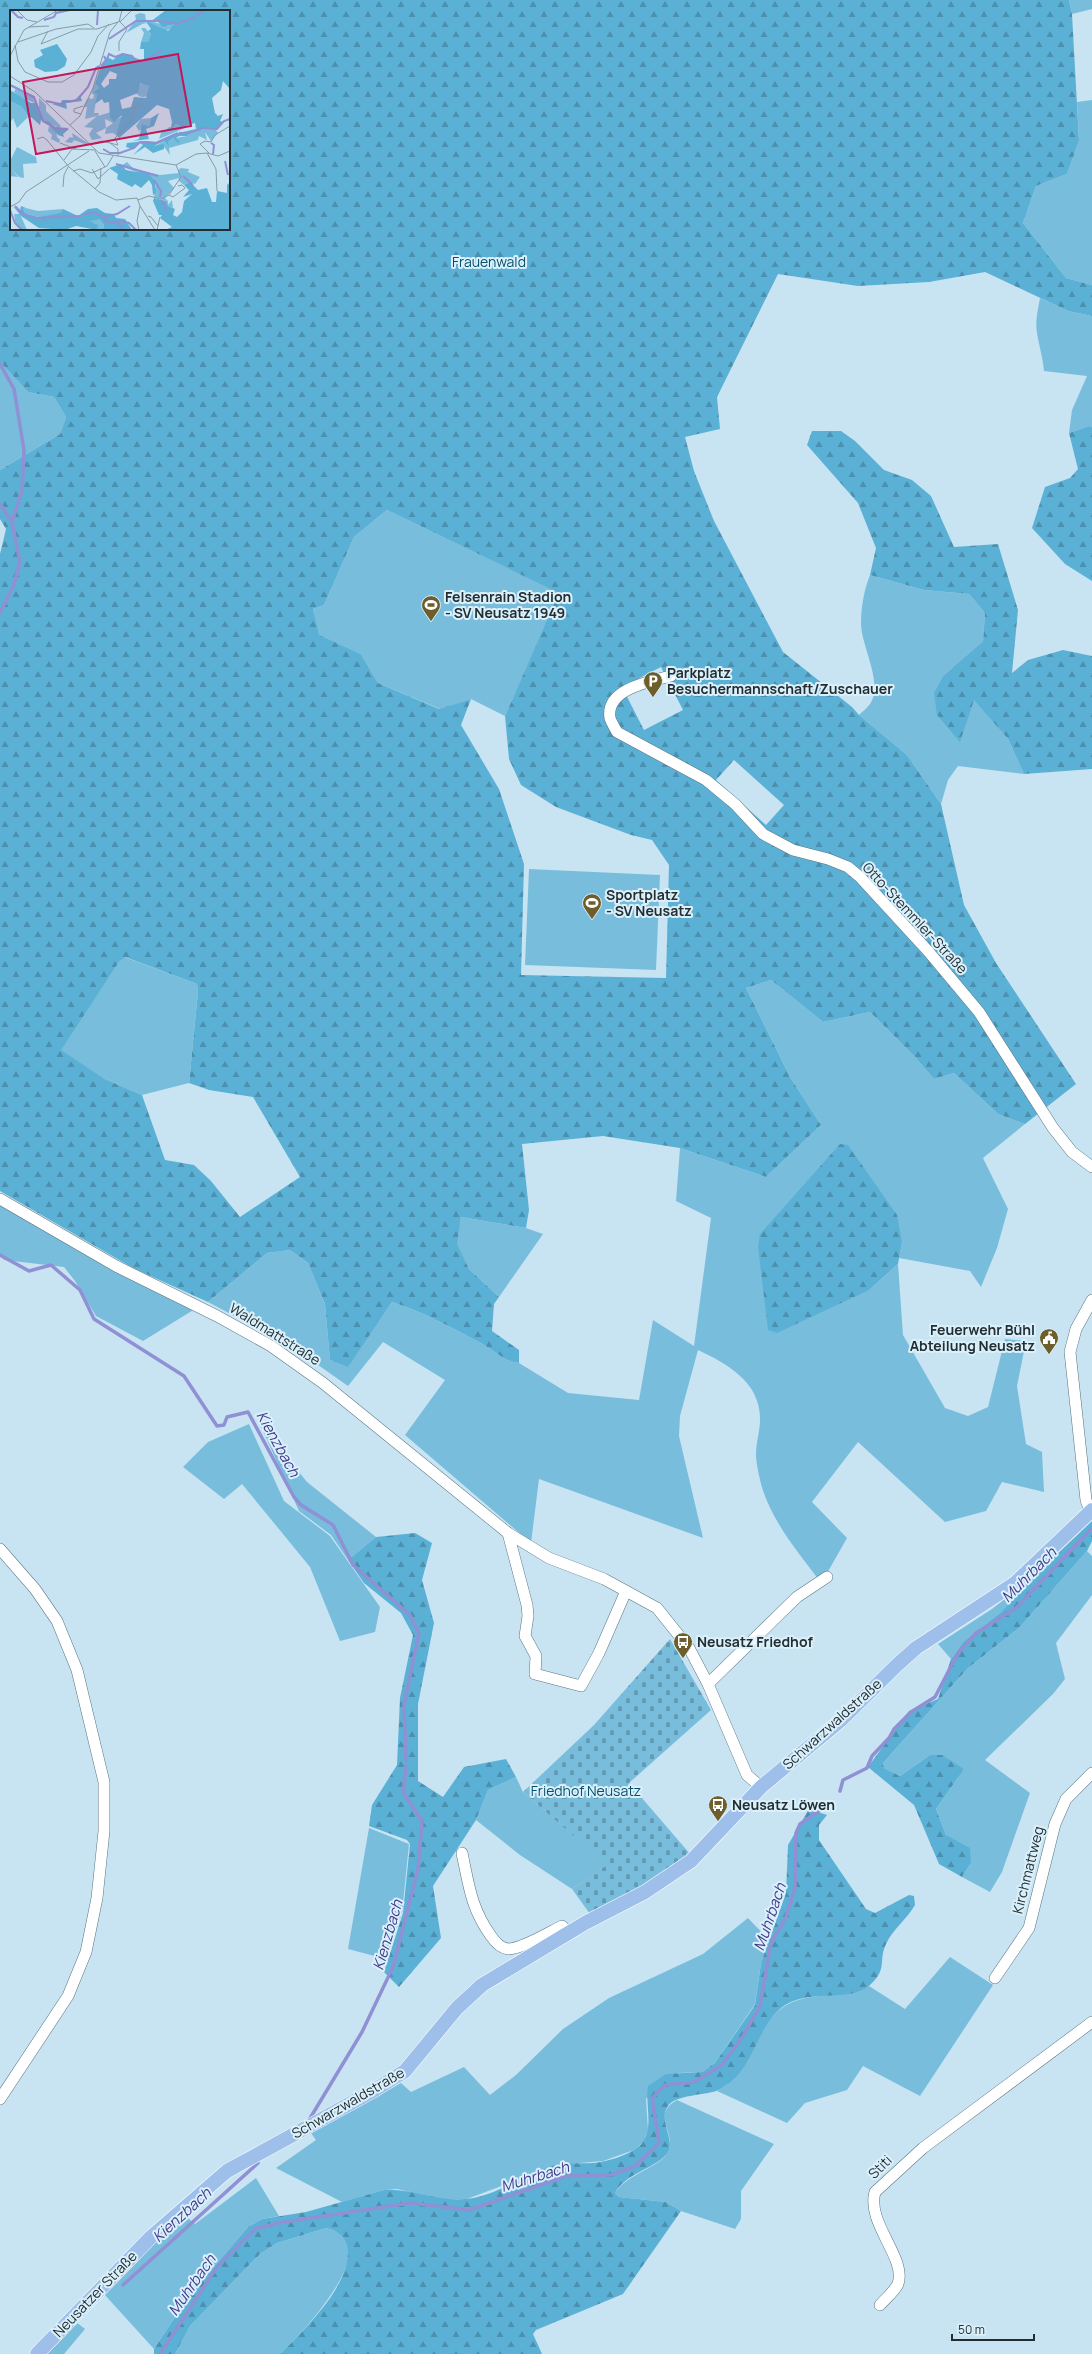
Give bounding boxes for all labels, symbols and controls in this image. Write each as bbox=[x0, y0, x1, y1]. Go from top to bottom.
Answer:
inset map bbox=[10, 10, 230, 230]
park label: Frauenwald bbox=[452, 252, 526, 271]
place label: Felsenrain Stadion - SV Neusatz 1949 bbox=[445, 587, 571, 622]
sports icon: Felsenrain Stadion - SV Neusatz 1949 bbox=[420, 594, 442, 622]
place label: Parkplatz Besuchermannschaft/Zuschauer bbox=[667, 663, 893, 698]
parking icon: Parkplatz Besuchermannschaft/Zuschauer bbox=[642, 670, 664, 698]
street label: Otto-Stemmler-Straße bbox=[859, 858, 972, 978]
place label: Sportplatz - SV Neusatz bbox=[606, 885, 692, 920]
sports icon: Sportplatz - SV Neusatz bbox=[581, 892, 603, 920]
street label: Waldmattstraße bbox=[226, 1298, 324, 1369]
place label: Feuerwehr Bühl Abteilung Neusatz bbox=[910, 1320, 1035, 1355]
public building icon: Feuerwehr Bühl Abteilung Neusatz bbox=[1038, 1327, 1060, 1355]
water label: Kienzbach bbox=[252, 1407, 306, 1481]
water label: Muhrbach bbox=[996, 1542, 1062, 1607]
bus stop icon: Neusatz Friedhof bbox=[672, 1631, 694, 1659]
place label: Neusatz Friedhof bbox=[697, 1632, 814, 1651]
street label: Schwarzwaldstraße bbox=[778, 1674, 885, 1773]
park label: Friedhof Neusatz bbox=[531, 1781, 641, 1800]
bus stop icon: Neusatz Löwen bbox=[707, 1794, 729, 1822]
place label: Neusatz Löwen bbox=[732, 1795, 835, 1814]
street label: Kirchmattweg bbox=[1007, 1824, 1048, 1916]
water label: Muhrbach bbox=[748, 1879, 791, 1953]
water label: Kienzbach bbox=[367, 1896, 408, 1972]
street label: Schwarzwaldstraße bbox=[288, 2063, 407, 2143]
street label: Stiti bbox=[864, 2151, 896, 2183]
water label: Muhrbach bbox=[498, 2156, 573, 2197]
water label: Kienzbach bbox=[148, 2182, 216, 2247]
street label: Neusatzer Straße bbox=[49, 2246, 141, 2341]
water label: Muhrbach bbox=[163, 2249, 221, 2320]
scale bar bbox=[952, 2316, 1034, 2342]
text: 50 m bbox=[958, 2321, 985, 2338]

